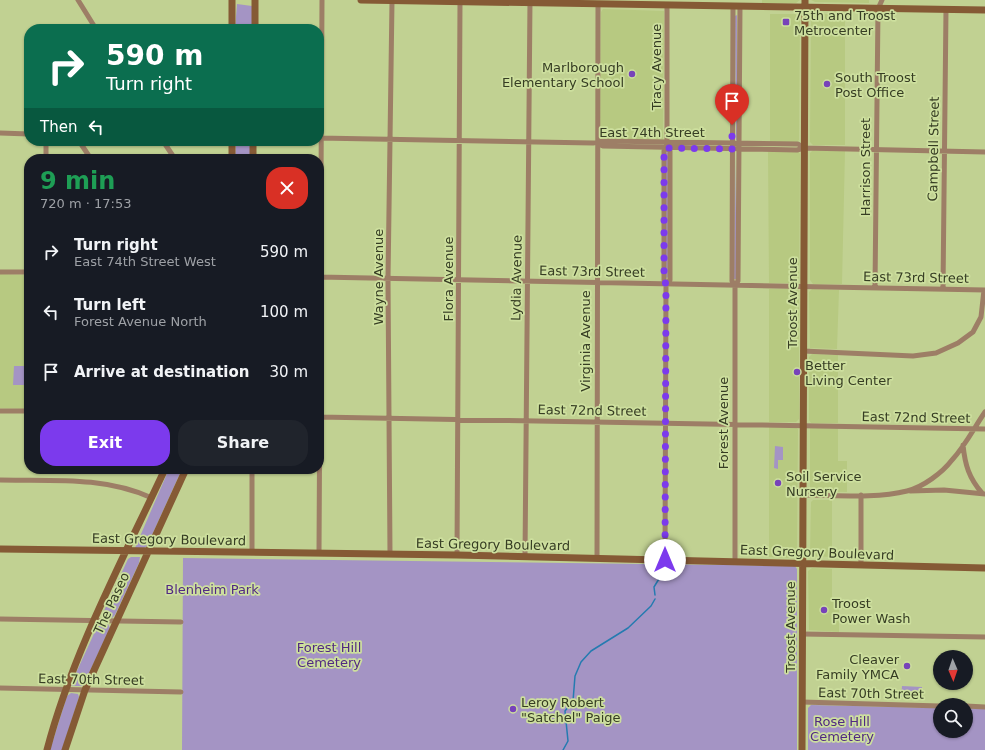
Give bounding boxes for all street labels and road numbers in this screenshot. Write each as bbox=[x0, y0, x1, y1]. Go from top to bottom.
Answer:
street label: Tracy Avenue bbox=[649, 24, 664, 111]
street label: Campbell Street bbox=[925, 96, 942, 202]
street label: Harrison Street bbox=[858, 118, 873, 216]
street label: East 74th Street bbox=[599, 125, 705, 140]
street label: Wayne Avenue bbox=[371, 229, 386, 325]
street label: Lydia Avenue bbox=[508, 235, 525, 321]
street label: Flora Avenue bbox=[441, 237, 456, 321]
street label: Troost Avenue bbox=[785, 257, 800, 350]
street label: East 73rd Street bbox=[539, 263, 645, 280]
street label: East 73rd Street bbox=[863, 269, 969, 286]
street label: Virginia Avenue bbox=[578, 290, 593, 392]
street label: Forest Avenue bbox=[716, 377, 731, 469]
street label: East 72nd Street bbox=[537, 402, 647, 419]
street label: East 72nd Street bbox=[861, 409, 971, 426]
street label: East Gregory Boulevard bbox=[92, 531, 246, 548]
street label: East Gregory Boulevard bbox=[416, 536, 570, 553]
street label: East Gregory Boulevard bbox=[740, 542, 894, 563]
street label: The Paseo bbox=[90, 570, 132, 637]
street label: Troost Avenue bbox=[783, 581, 798, 674]
street label: East 70th Street bbox=[38, 671, 144, 688]
street label: East 70th Street bbox=[818, 685, 924, 702]

